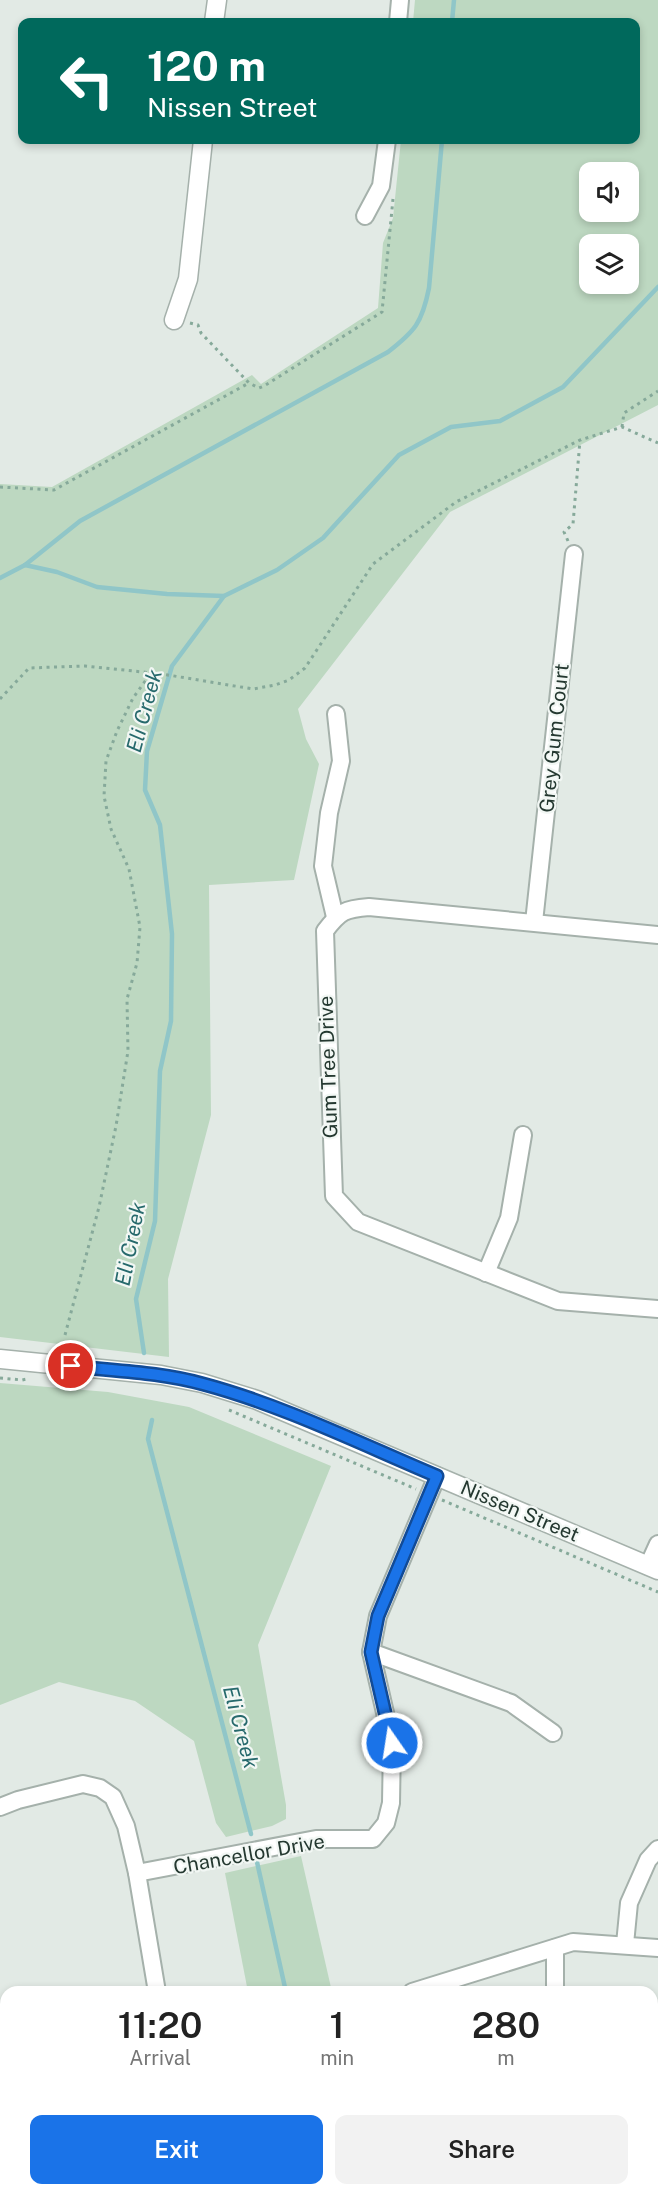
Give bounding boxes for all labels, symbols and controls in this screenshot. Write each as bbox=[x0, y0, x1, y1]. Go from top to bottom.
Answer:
text: 120 m bbox=[147, 41, 266, 90]
icon: left bbox=[48, 42, 126, 120]
text: Nissen Street bbox=[147, 91, 318, 123]
map controls bbox=[579, 162, 639, 294]
button: sound bbox=[579, 162, 639, 222]
button: layers bbox=[579, 234, 639, 294]
street label: Grey Gum Court bbox=[534, 662, 574, 814]
water label: Eli Creek bbox=[121, 666, 167, 755]
street label: Gum Tree Drive bbox=[314, 995, 342, 1139]
water label: Eli Creek bbox=[110, 1199, 150, 1288]
pin bbox=[45, 1340, 96, 1391]
icon: arrive bbox=[54, 1349, 87, 1382]
street label: Nissen Street bbox=[457, 1475, 583, 1547]
water label: Eli Creek bbox=[218, 1683, 264, 1772]
position arrow bbox=[360, 1711, 424, 1775]
street label: Chancellor Drive bbox=[171, 1829, 327, 1879]
text: 11:20 bbox=[118, 2004, 202, 2046]
text: 1 bbox=[330, 2004, 345, 2046]
text: 280 bbox=[472, 2004, 540, 2046]
text: Arrival bbox=[129, 2046, 191, 2070]
text: min bbox=[320, 2046, 354, 2070]
text: m bbox=[497, 2046, 515, 2070]
button: Exit bbox=[30, 2115, 323, 2184]
button: Share bbox=[335, 2115, 628, 2184]

